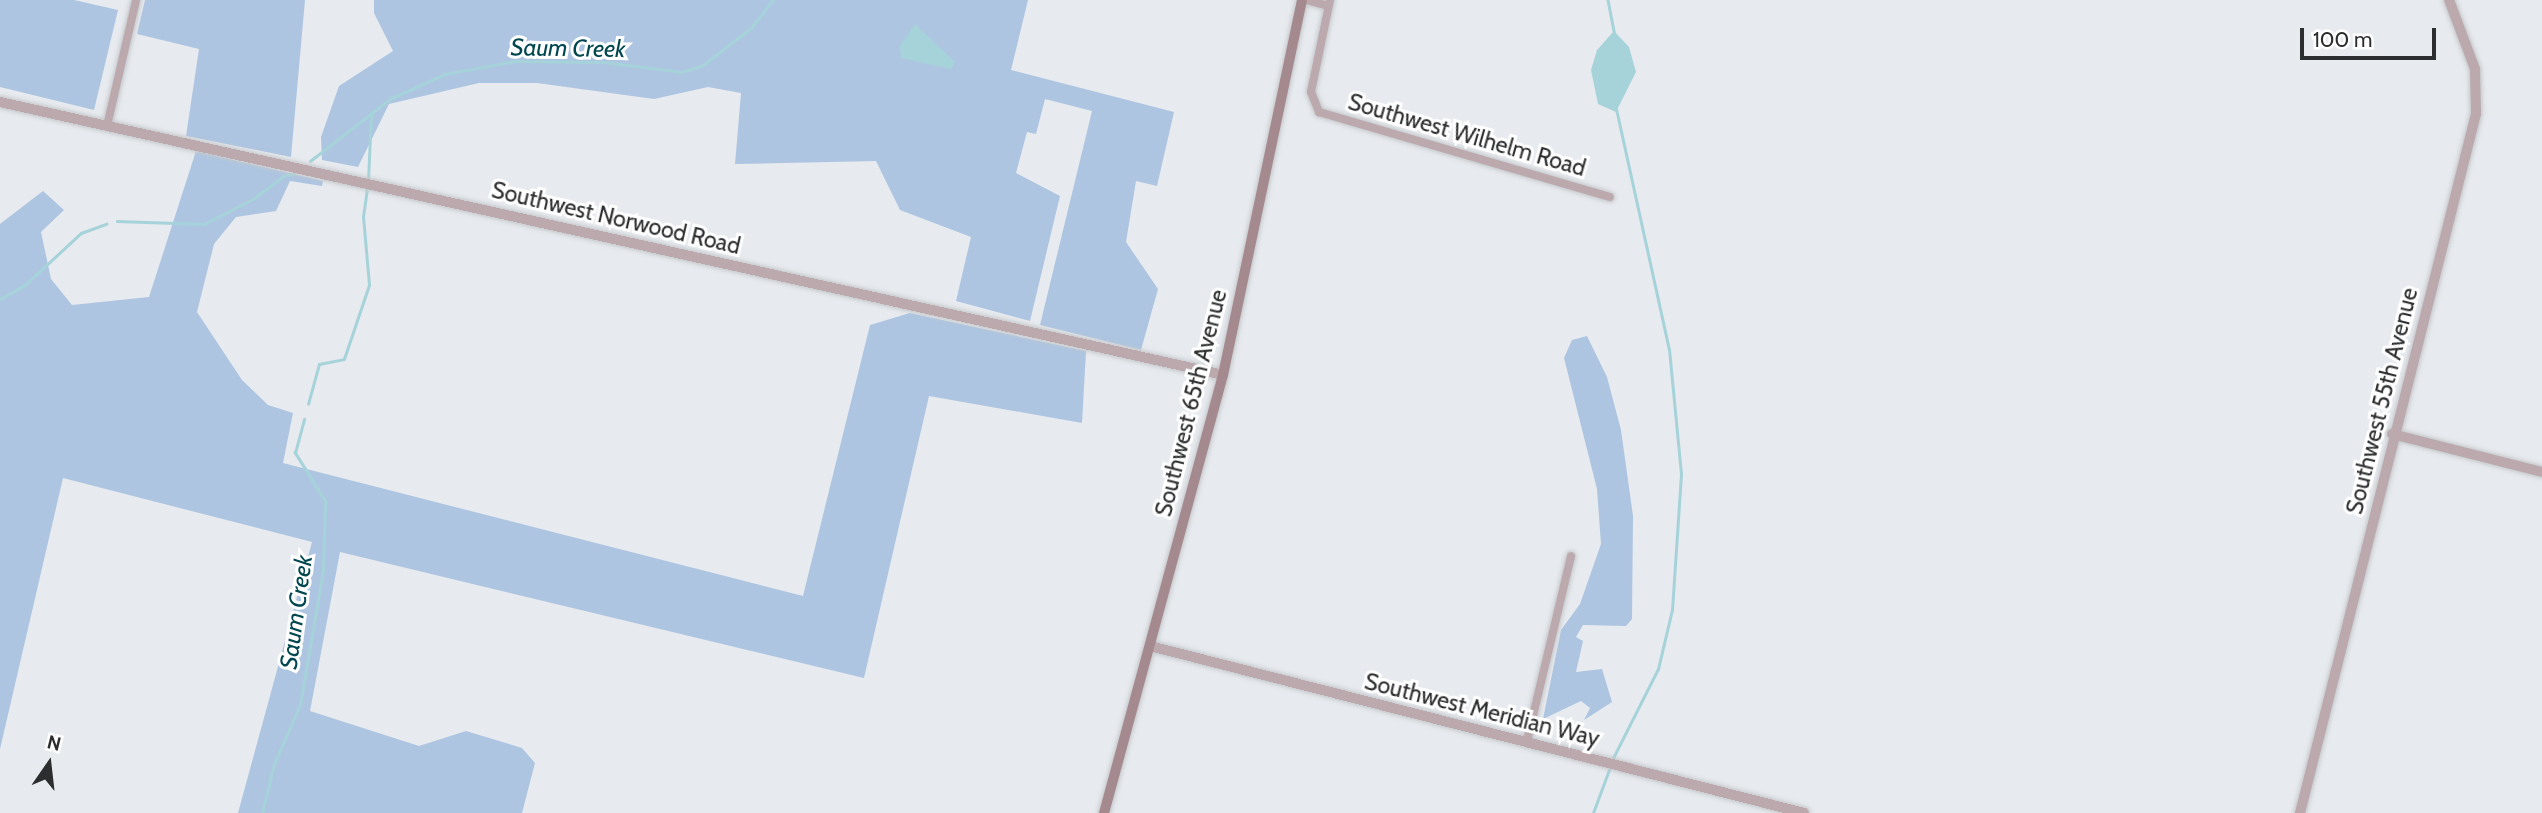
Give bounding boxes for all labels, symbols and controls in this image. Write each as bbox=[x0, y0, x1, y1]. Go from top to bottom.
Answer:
scale bar bbox=[2304, 14, 2440, 58]
text: 100 m bbox=[2313, 27, 2372, 52]
water label: Saum Creek bbox=[510, 33, 626, 63]
street label: Southwest Wilhelm Road bbox=[1345, 88, 1589, 182]
street label: Southwest Norwood Road bbox=[489, 176, 743, 260]
street label: Southwest 55th Avenue bbox=[2341, 285, 2423, 517]
street label: Southwest 65th Avenue bbox=[1149, 287, 1233, 519]
water label: Saum Creek bbox=[274, 553, 318, 671]
street label: Southwest Meridian Way bbox=[1362, 667, 1602, 753]
north arrow bbox=[14, 729, 84, 799]
text: N bbox=[45, 730, 64, 756]

